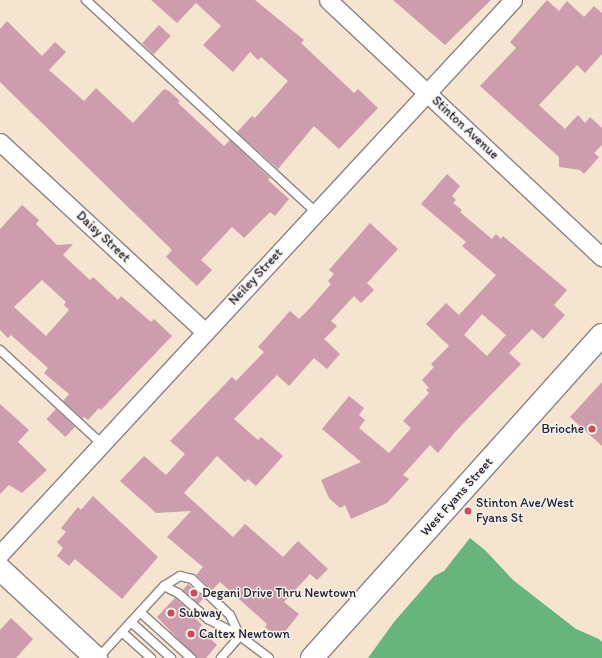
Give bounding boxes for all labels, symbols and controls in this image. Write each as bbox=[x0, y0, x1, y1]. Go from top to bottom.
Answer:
street label: Stinton Avenue bbox=[429, 93, 501, 163]
street label: Daisy Street bbox=[73, 208, 133, 266]
street label: Neiley Street bbox=[226, 245, 286, 309]
place label: Brioche bbox=[541, 421, 584, 437]
marker: Brioche bbox=[587, 424, 597, 434]
street label: West Fyans Street bbox=[418, 455, 496, 539]
place label: Stinton Ave/West Fyans St bbox=[476, 496, 574, 527]
marker: Stinton Ave/West Fyans St bbox=[463, 506, 473, 516]
place label: Degani Drive Thru Newtown bbox=[202, 585, 356, 601]
marker: Degani Drive Thru Newtown bbox=[189, 588, 199, 598]
place label: Subway bbox=[179, 605, 222, 621]
marker: Subway bbox=[166, 608, 176, 618]
place label: Caltex Newtown bbox=[199, 626, 290, 642]
marker: Caltex Newtown bbox=[186, 629, 196, 639]

